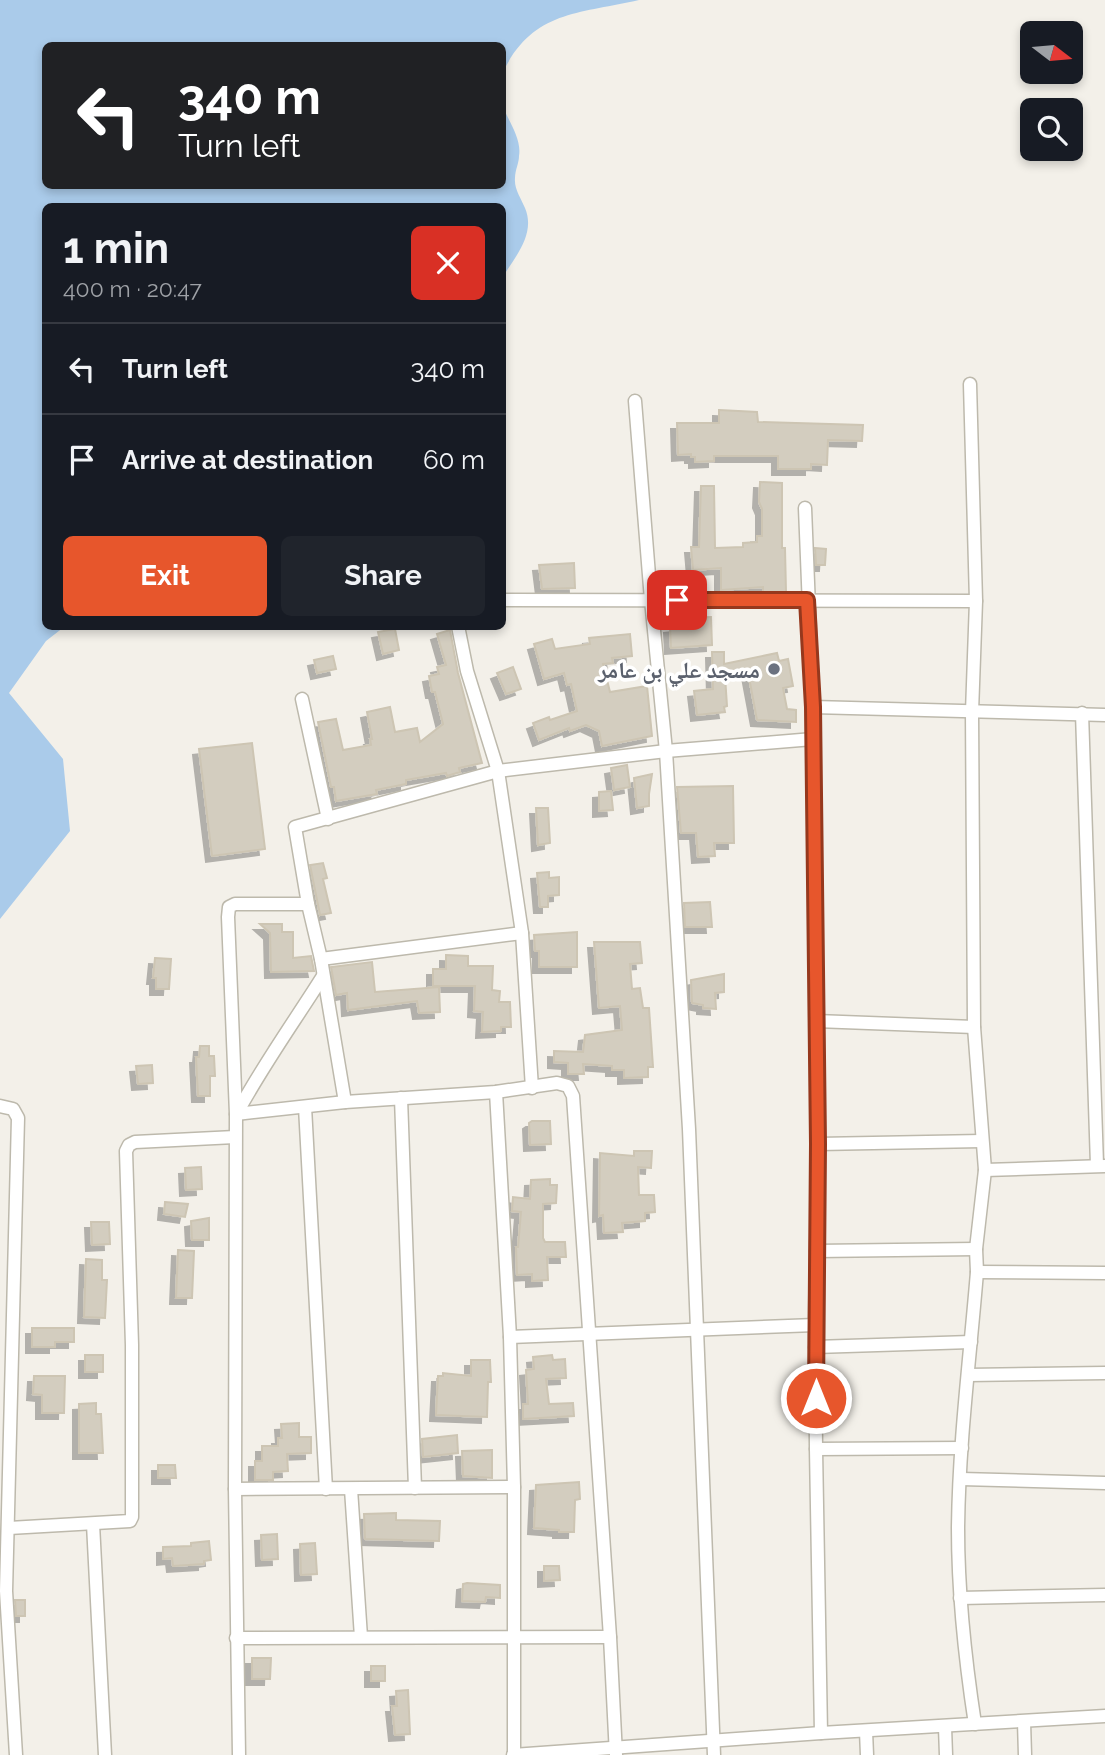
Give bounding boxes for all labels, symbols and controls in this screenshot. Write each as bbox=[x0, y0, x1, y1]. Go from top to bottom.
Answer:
north arrow bbox=[1020, 21, 1083, 84]
map controls bbox=[1020, 21, 1083, 161]
text: 340 m bbox=[178, 68, 321, 125]
icon: left bbox=[63, 70, 154, 161]
button: search bbox=[1020, 98, 1083, 161]
text: Turn left bbox=[178, 127, 300, 164]
text: 1 min bbox=[63, 224, 169, 273]
button: close bbox=[411, 226, 485, 300]
text: 400 m · 20:47 bbox=[63, 275, 202, 302]
icon: left bbox=[63, 350, 101, 388]
text: Turn left bbox=[122, 354, 228, 384]
text: 340 m bbox=[410, 354, 485, 384]
icon: arrive bbox=[63, 441, 101, 479]
text: Arrive at destination bbox=[122, 445, 373, 475]
text: 60 m bbox=[423, 445, 485, 475]
button: Exit bbox=[63, 536, 267, 616]
button: Share bbox=[281, 536, 485, 616]
pin bbox=[647, 570, 707, 630]
icon: arrive bbox=[658, 581, 696, 619]
place label: مسجد علي بن عامر bbox=[597, 656, 760, 688]
marker: مسجد علي بن عامر bbox=[766, 661, 782, 677]
position arrow bbox=[779, 1361, 853, 1435]

